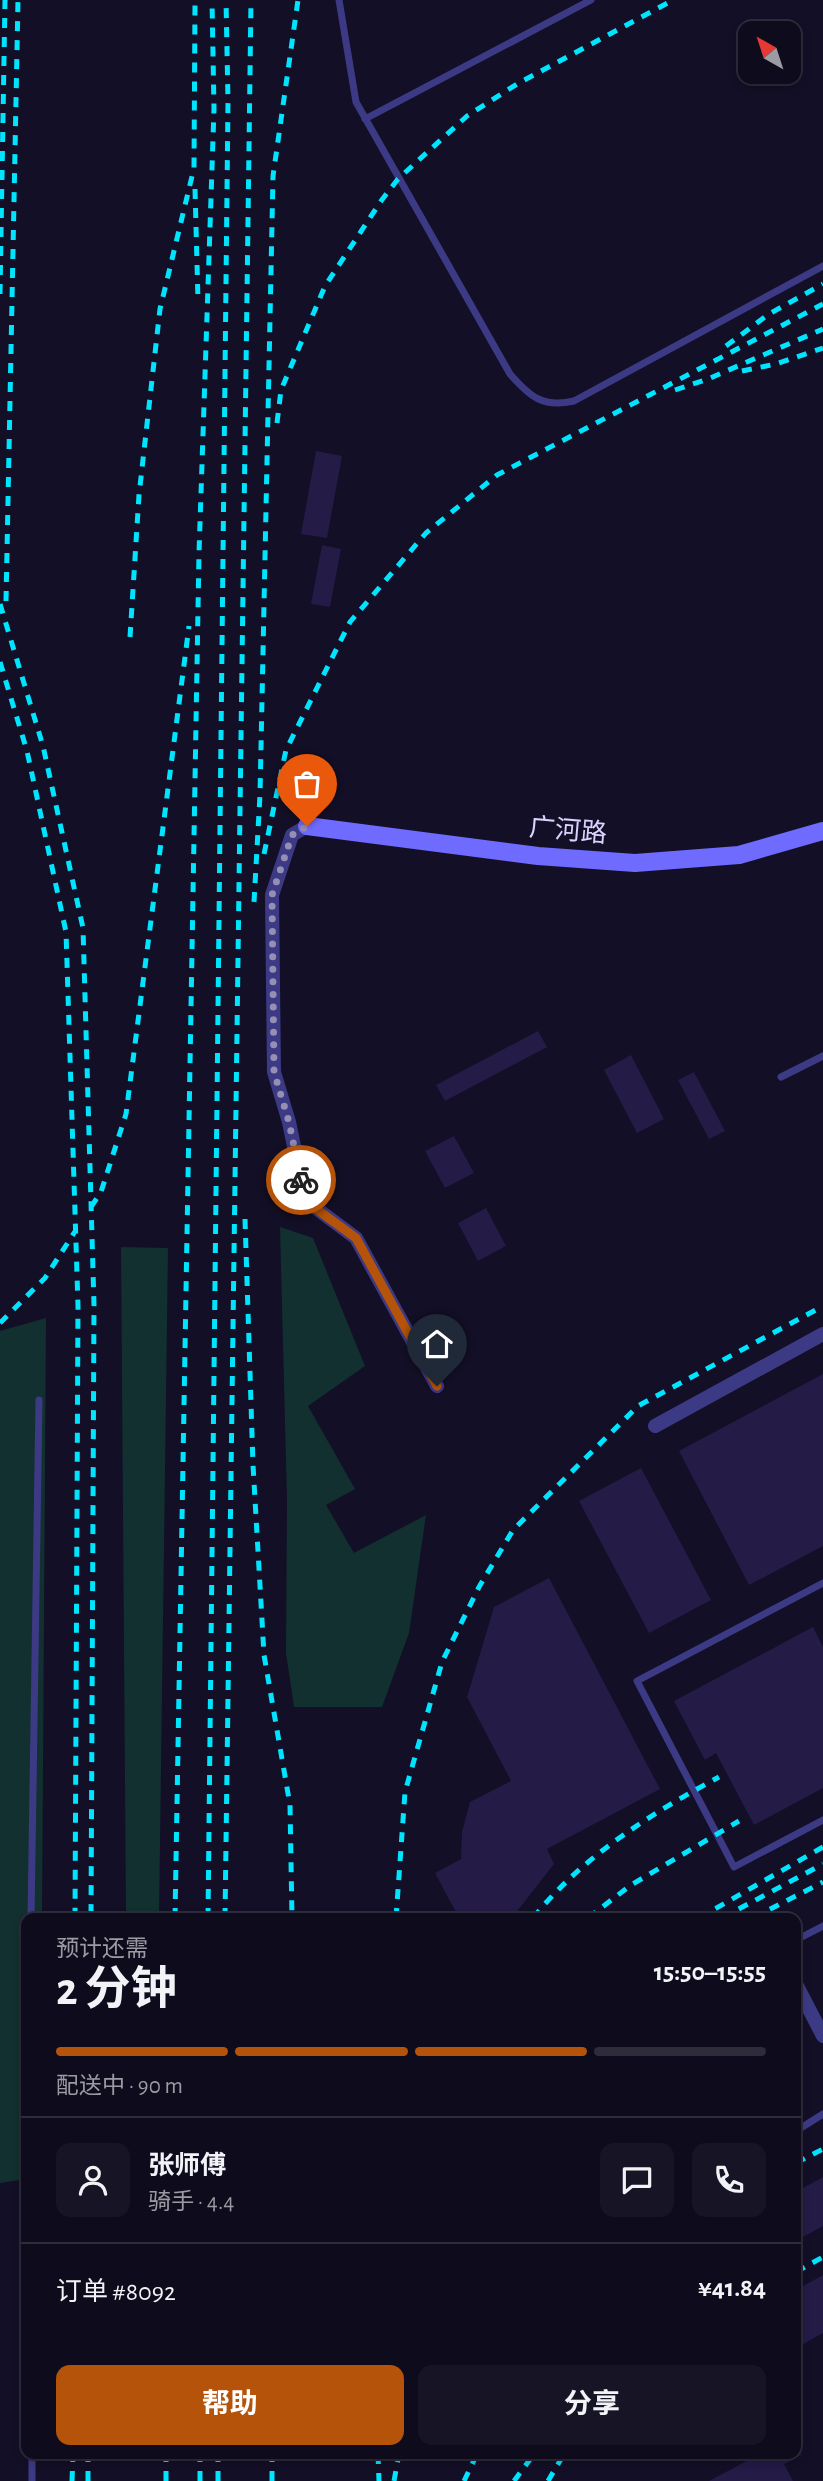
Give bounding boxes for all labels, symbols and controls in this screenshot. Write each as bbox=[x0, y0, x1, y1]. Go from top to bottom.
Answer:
north arrow bbox=[738, 21, 802, 84]
map controls bbox=[738, 21, 801, 84]
pin bbox=[277, 754, 337, 826]
icon: bag bbox=[288, 765, 326, 803]
street label: 广河路 bbox=[528, 814, 608, 847]
courier bbox=[266, 1145, 336, 1215]
icon: bike bbox=[282, 1161, 320, 1199]
pin bbox=[407, 1314, 467, 1386]
icon: home bbox=[418, 1325, 456, 1363]
text: 预计还需 bbox=[56, 1938, 148, 1961]
text: 15:50–15:55 bbox=[654, 1959, 766, 1985]
text: 2 分钟 bbox=[56, 1967, 177, 2013]
text: 配送中 · 90 m bbox=[56, 2075, 183, 2098]
button: person bbox=[56, 2143, 130, 2217]
button: chat bbox=[600, 2143, 674, 2217]
button: phone bbox=[692, 2143, 766, 2217]
text: 张师傅 bbox=[148, 2153, 226, 2179]
text: 骑手 · 4.4 bbox=[148, 2191, 234, 2214]
text: ¥41.84 bbox=[698, 2275, 766, 2301]
text: 订单 #8092 bbox=[56, 2279, 176, 2305]
button: 帮助 bbox=[56, 2365, 404, 2445]
button: 分享 bbox=[418, 2365, 766, 2445]

